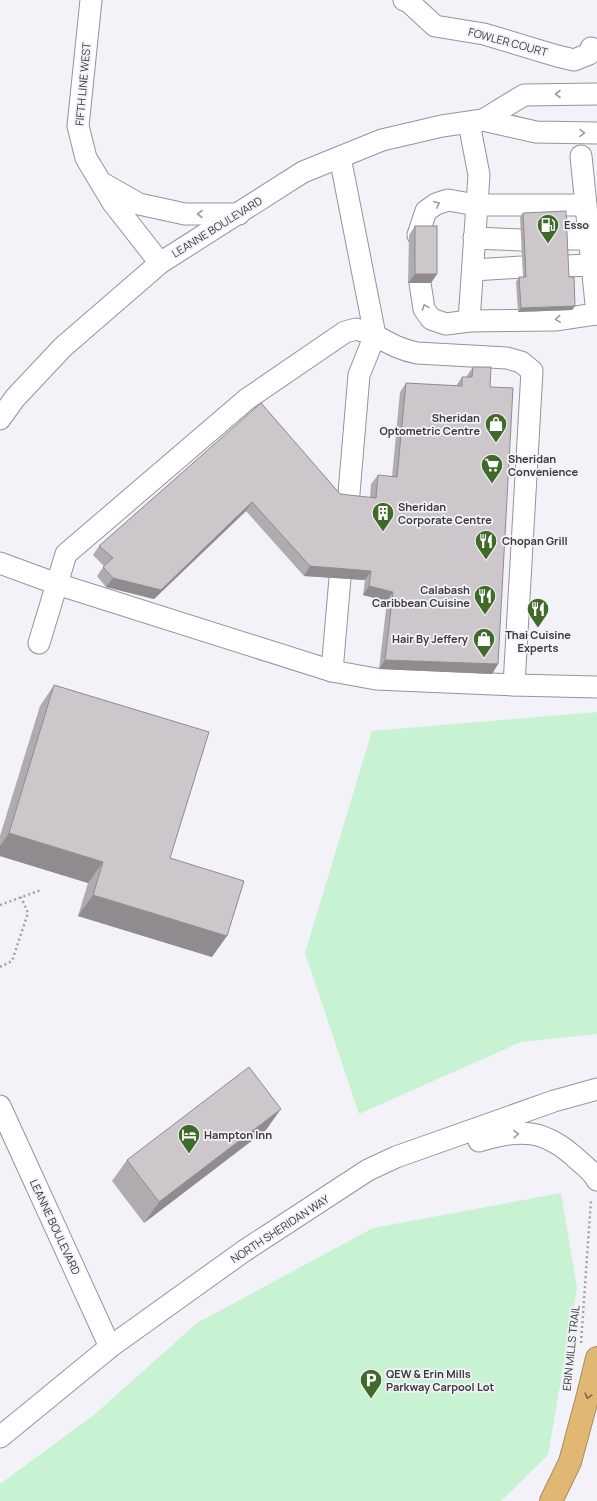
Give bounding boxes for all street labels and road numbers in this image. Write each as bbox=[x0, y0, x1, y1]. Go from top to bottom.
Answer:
street label: FOWLER COURT bbox=[467, 24, 550, 59]
street label: FIFTH LINE WEST bbox=[71, 41, 94, 126]
street label: LEANNE BOULEVARD bbox=[169, 193, 265, 260]
street label: LEANNE BOULEVARD bbox=[27, 1177, 84, 1277]
street label: NORTH SHERIDAN WAY bbox=[228, 1191, 333, 1266]
street label: ERIN MILLS TRAIL bbox=[559, 1304, 583, 1392]

